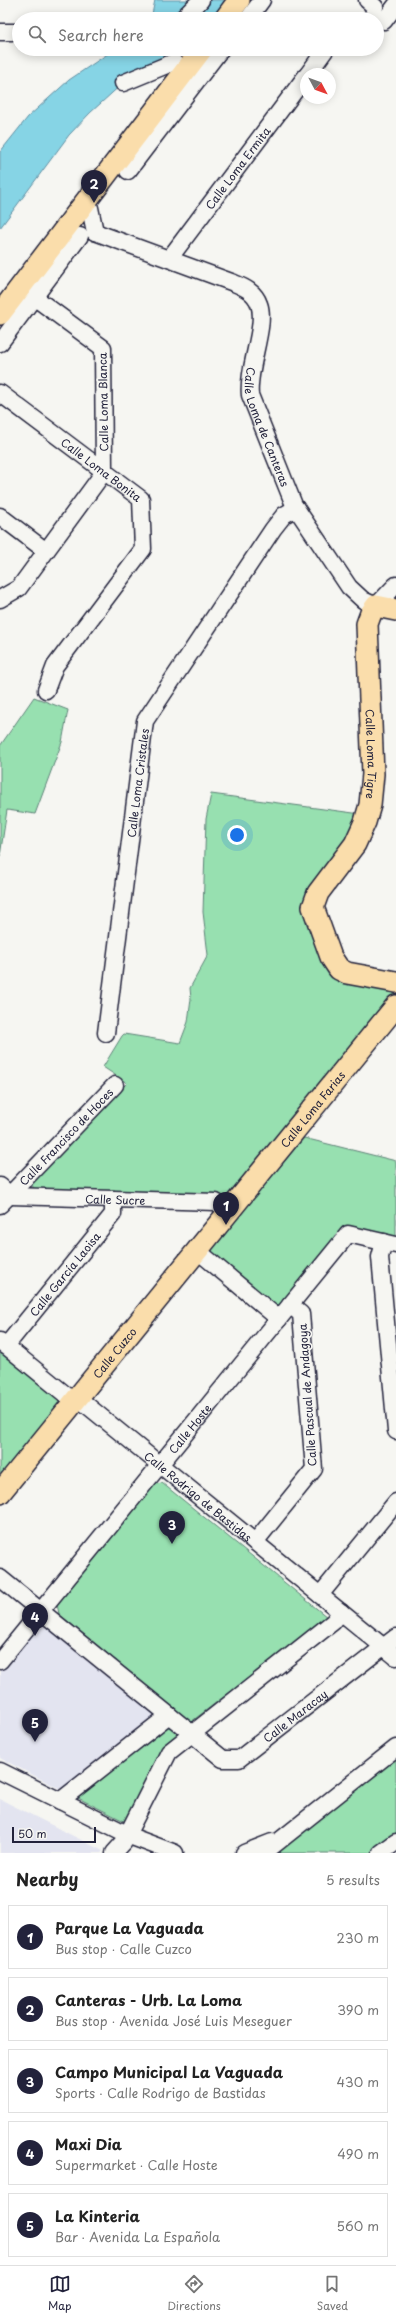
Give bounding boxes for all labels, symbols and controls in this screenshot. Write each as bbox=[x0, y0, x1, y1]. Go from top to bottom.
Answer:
search box bbox=[12, 12, 384, 56]
icon: search bbox=[26, 23, 48, 45]
text: Search here bbox=[58, 23, 144, 46]
north arrow bbox=[300, 68, 336, 104]
street label: Calle Loma Ermita bbox=[201, 123, 274, 213]
pin: 2 bbox=[81, 170, 107, 203]
street label: Calle Loma Blanca bbox=[94, 352, 112, 452]
street label: Calle Loma de Canteras bbox=[241, 366, 294, 489]
street label: Calle Loma Bonita bbox=[58, 433, 146, 505]
street label: Calle Loma Tigre bbox=[362, 709, 382, 800]
street label: Calle Loma Cristales bbox=[122, 727, 152, 838]
your location bbox=[227, 825, 247, 845]
street label: Calle Loma Farias bbox=[276, 1067, 349, 1151]
street label: Calle Francisco de Hoces bbox=[15, 1084, 117, 1189]
street label: Calle Sucre bbox=[85, 1190, 146, 1208]
pin: 1 bbox=[213, 1192, 239, 1225]
street label: Calle García Laoisa bbox=[25, 1228, 104, 1320]
street label: Calle Cuzco bbox=[88, 1323, 140, 1382]
street label: Calle Pascual de Andagoya bbox=[294, 1323, 320, 1467]
street label: Calle Hoste bbox=[164, 1400, 215, 1457]
street label: Calle Rodrigo de Bastidas bbox=[141, 1447, 256, 1545]
pin: 3 bbox=[159, 1511, 185, 1544]
pin: 4 bbox=[22, 1603, 48, 1636]
street label: Calle Maracay bbox=[259, 1685, 331, 1746]
pin: 5 bbox=[22, 1709, 48, 1742]
scale bar bbox=[12, 1825, 96, 1844]
text: 50 m bbox=[18, 1825, 47, 1842]
text: Nearby bbox=[16, 1866, 78, 1892]
text: 5 results bbox=[326, 1870, 380, 1889]
text: Parque La Vaguada bbox=[55, 1916, 204, 1939]
text: 1 bbox=[27, 1928, 33, 1947]
text: 230 m bbox=[337, 1928, 379, 1947]
text: Bus stop · Calle Cuzco bbox=[55, 1939, 192, 1958]
text: Canteras - Urb. La Loma bbox=[55, 1988, 242, 2011]
text: 2 bbox=[25, 2000, 35, 2019]
text: 390 m bbox=[337, 2000, 379, 2019]
text: Bus stop · Avenida José Luis Meseguer bbox=[55, 2011, 292, 2030]
text: Campo Municipal La Vaguada bbox=[55, 2060, 283, 2083]
text: 3 bbox=[26, 2072, 34, 2091]
text: 430 m bbox=[337, 2072, 379, 2091]
text: Sports · Calle Rodrigo de Bastidas bbox=[55, 2083, 266, 2102]
text: Maxi Dia bbox=[55, 2132, 122, 2155]
text: 4 bbox=[26, 2144, 34, 2163]
text: 490 m bbox=[337, 2144, 379, 2163]
text: Supermarket · Calle Hoste bbox=[55, 2155, 218, 2174]
text: La Kinteria bbox=[55, 2204, 140, 2227]
text: 5 bbox=[26, 2216, 34, 2235]
text: 560 m bbox=[337, 2216, 379, 2235]
text: Bar · Avenida La Española bbox=[55, 2227, 220, 2246]
tab: Map bbox=[48, 2273, 71, 2314]
tab: Directions bbox=[167, 2273, 221, 2314]
tab: Saved bbox=[317, 2273, 348, 2314]

